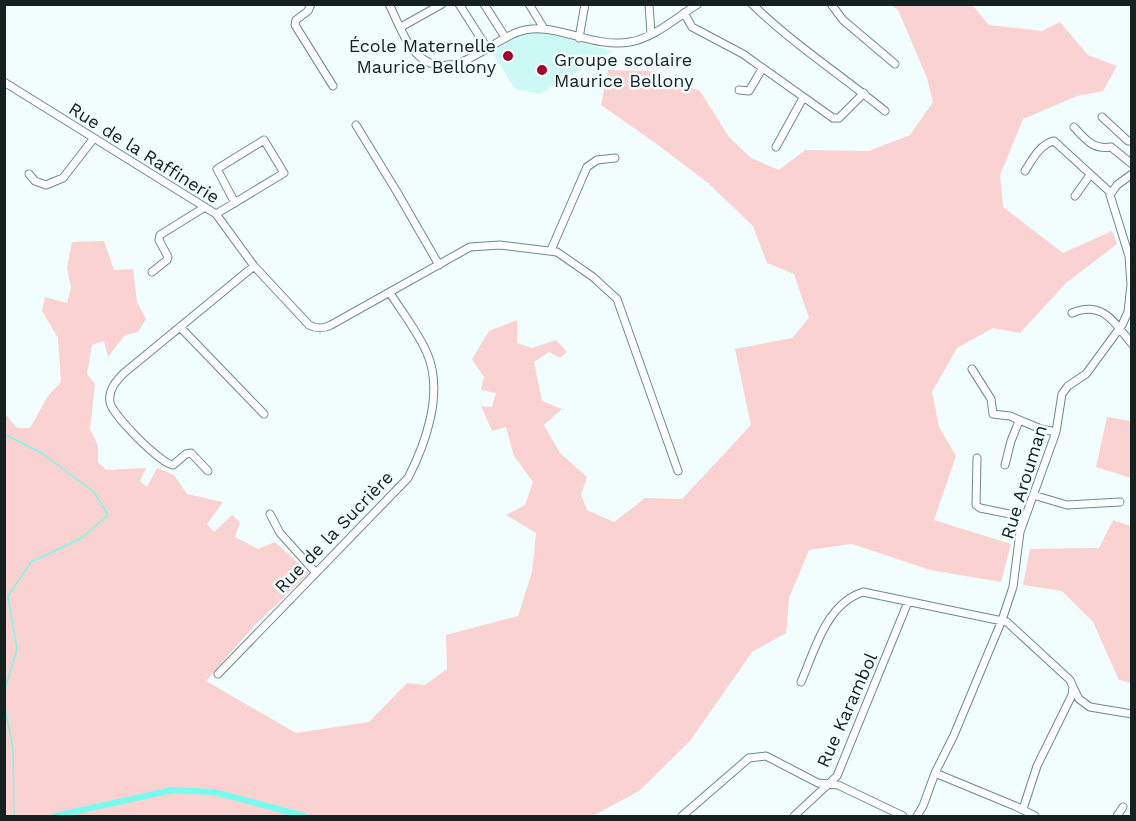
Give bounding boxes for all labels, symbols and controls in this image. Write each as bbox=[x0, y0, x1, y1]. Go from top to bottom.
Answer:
place label: École Maternelle Maurice Bellony bbox=[349, 35, 497, 77]
marker: École Maternelle Maurice Bellony bbox=[501, 49, 515, 63]
place label: Groupe scolaire Maurice Bellony bbox=[554, 49, 694, 91]
marker: Groupe scolaire Maurice Bellony bbox=[535, 63, 549, 77]
street label: Rue de la Raffinerie bbox=[65, 98, 223, 208]
street label: Rue Arouman bbox=[996, 422, 1051, 541]
street label: Rue de la Sucrière bbox=[270, 466, 397, 597]
street label: Rue Karambol bbox=[812, 649, 881, 770]

